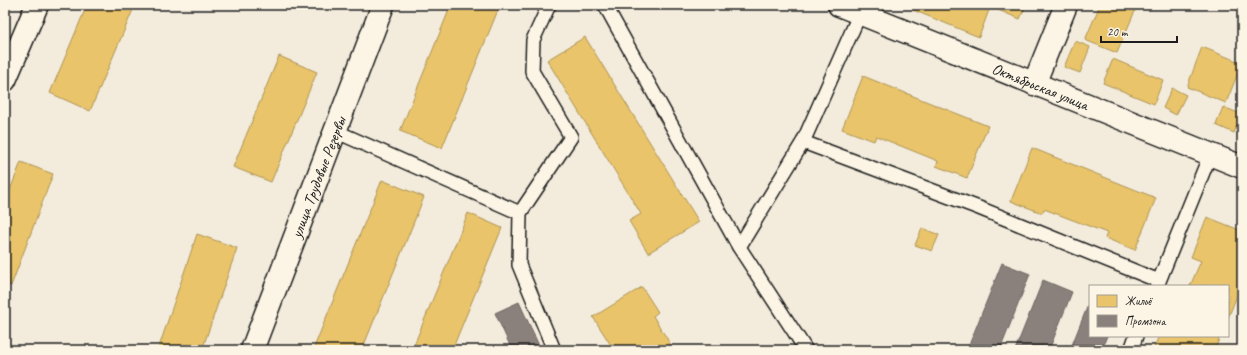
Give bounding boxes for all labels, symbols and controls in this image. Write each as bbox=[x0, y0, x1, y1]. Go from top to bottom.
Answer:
scale bar bbox=[1101, 18, 1177, 44]
text: 20 m bbox=[1107, 24, 1129, 40]
street label: Октябрьская улица bbox=[989, 59, 1092, 116]
street label: улица Трудовые Резервы bbox=[286, 112, 351, 242]
legend bbox=[1089, 285, 1229, 337]
text: Жильё bbox=[1125, 293, 1153, 309]
text: Промзона bbox=[1125, 313, 1167, 329]

